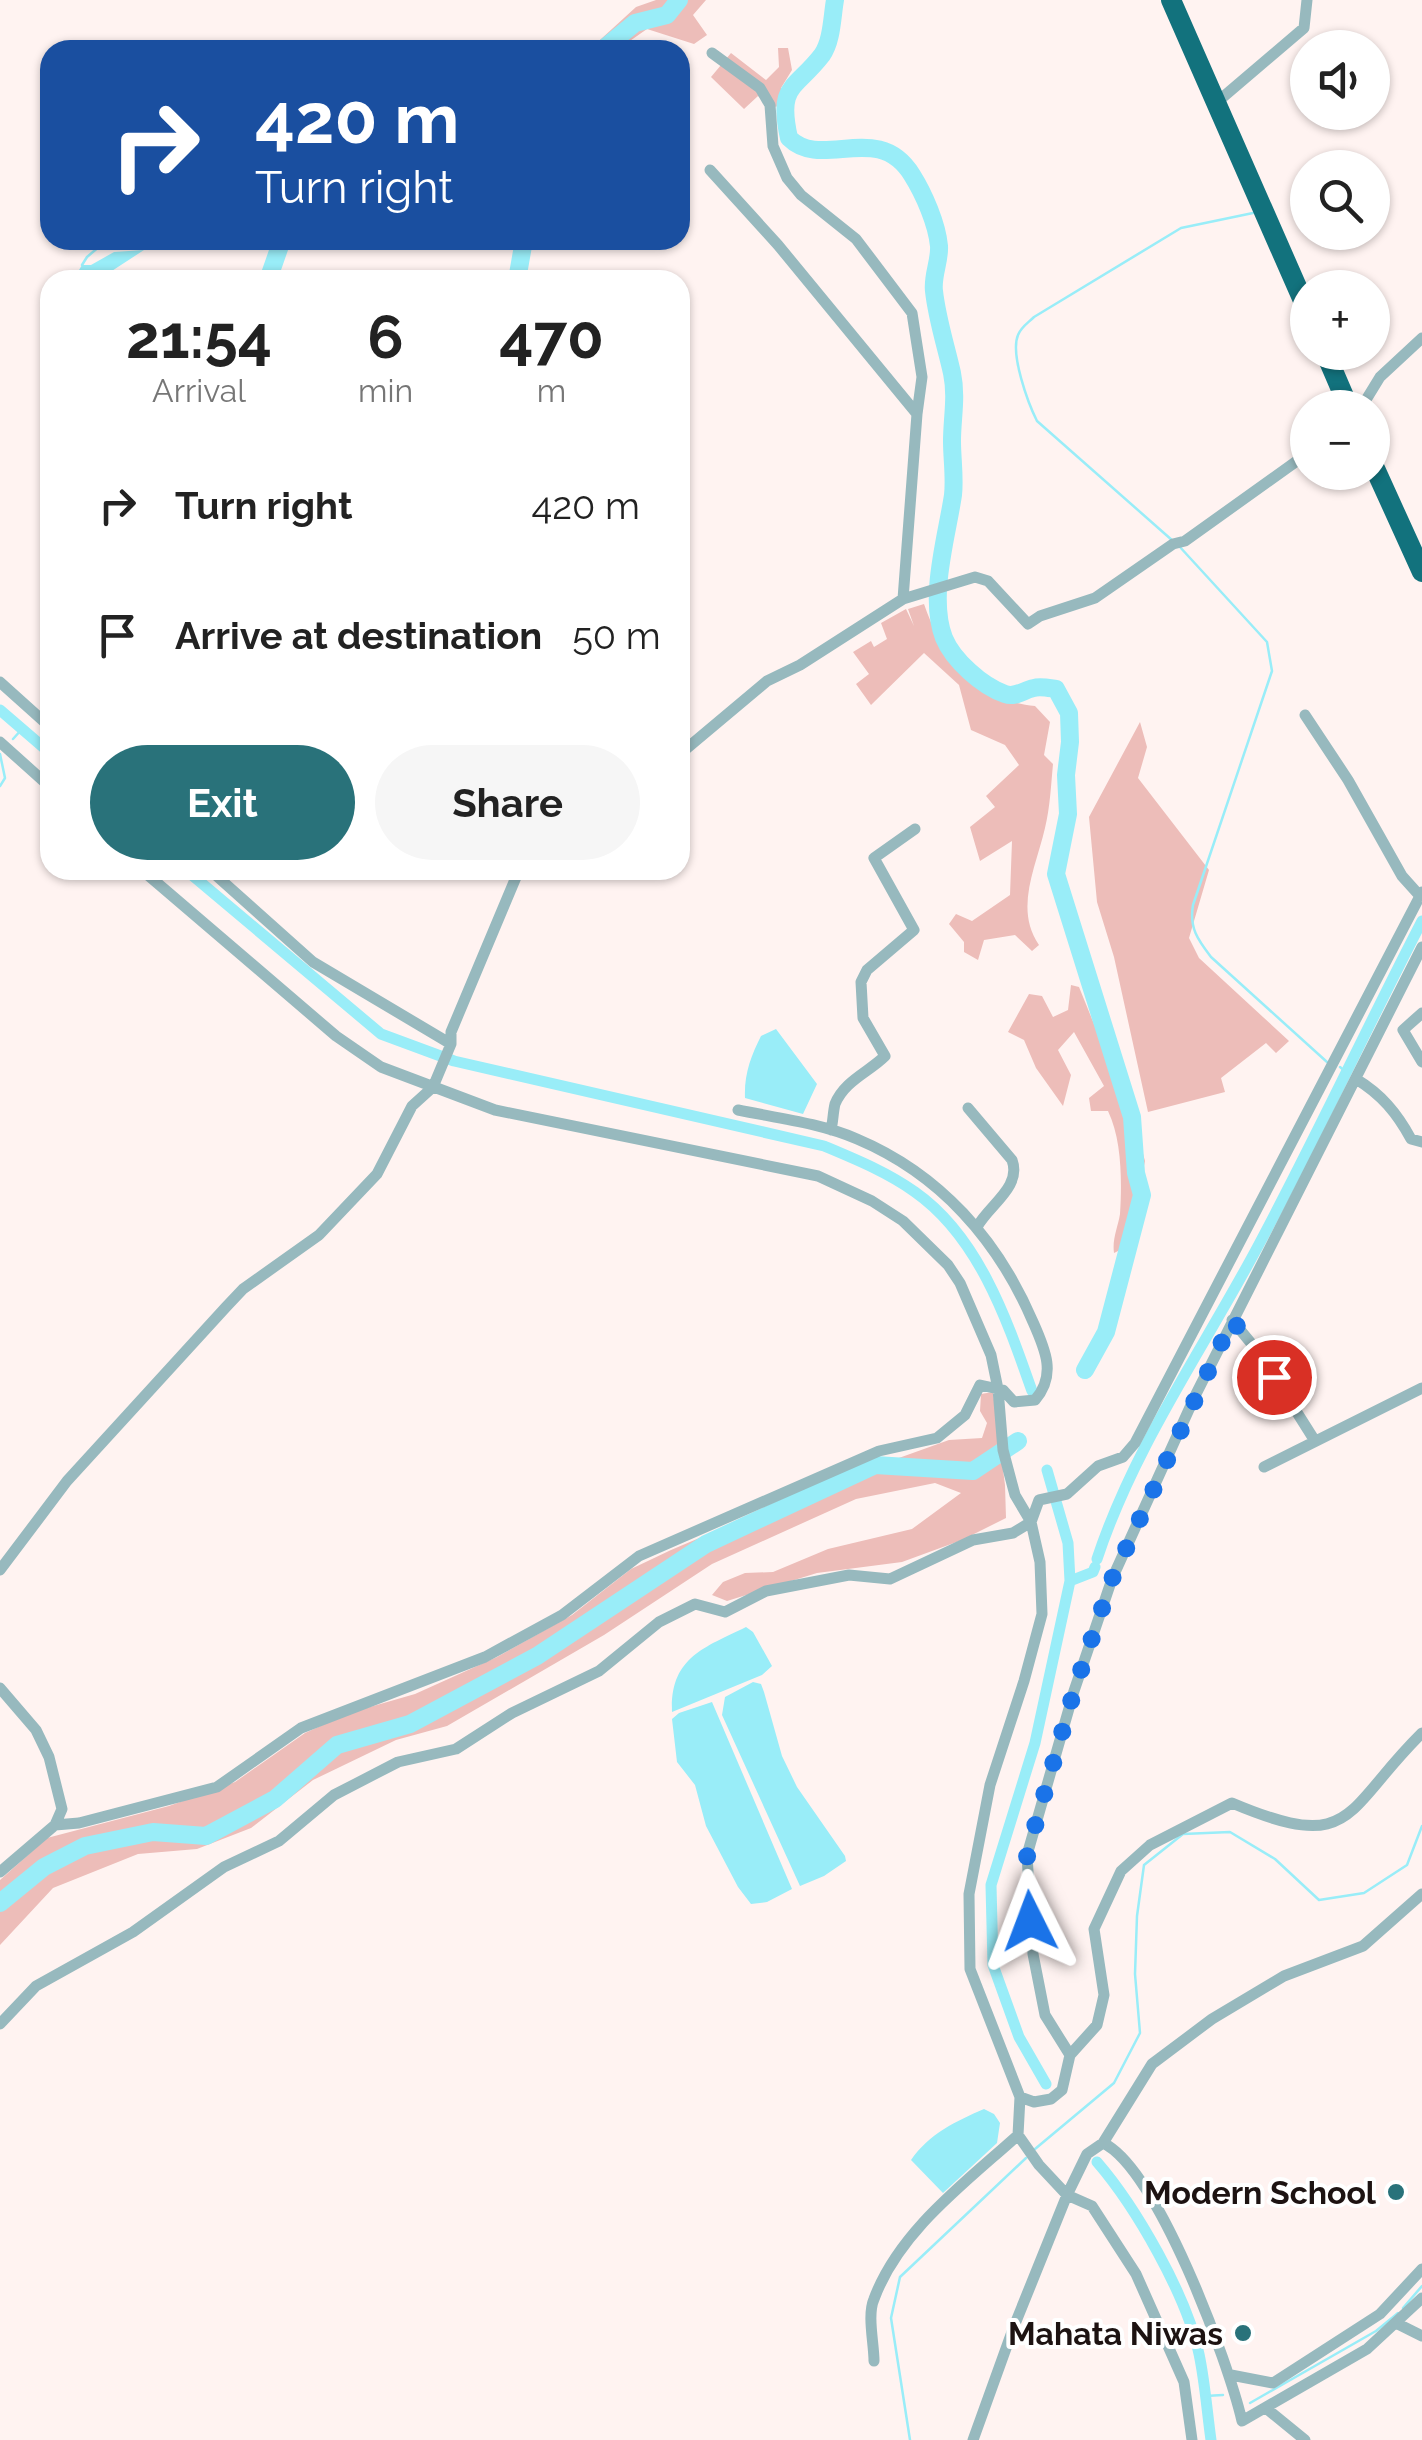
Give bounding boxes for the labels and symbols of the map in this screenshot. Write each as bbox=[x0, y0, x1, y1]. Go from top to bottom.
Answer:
pin bbox=[1232, 1335, 1317, 1420]
position arrow bbox=[978, 1869, 1082, 1973]
place label: Modern School bbox=[1144, 2174, 1377, 2211]
marker: Modern School bbox=[1385, 2181, 1407, 2203]
place label: Mahata Niwas bbox=[1008, 2315, 1223, 2352]
marker: Mahata Niwas bbox=[1232, 2322, 1254, 2344]

